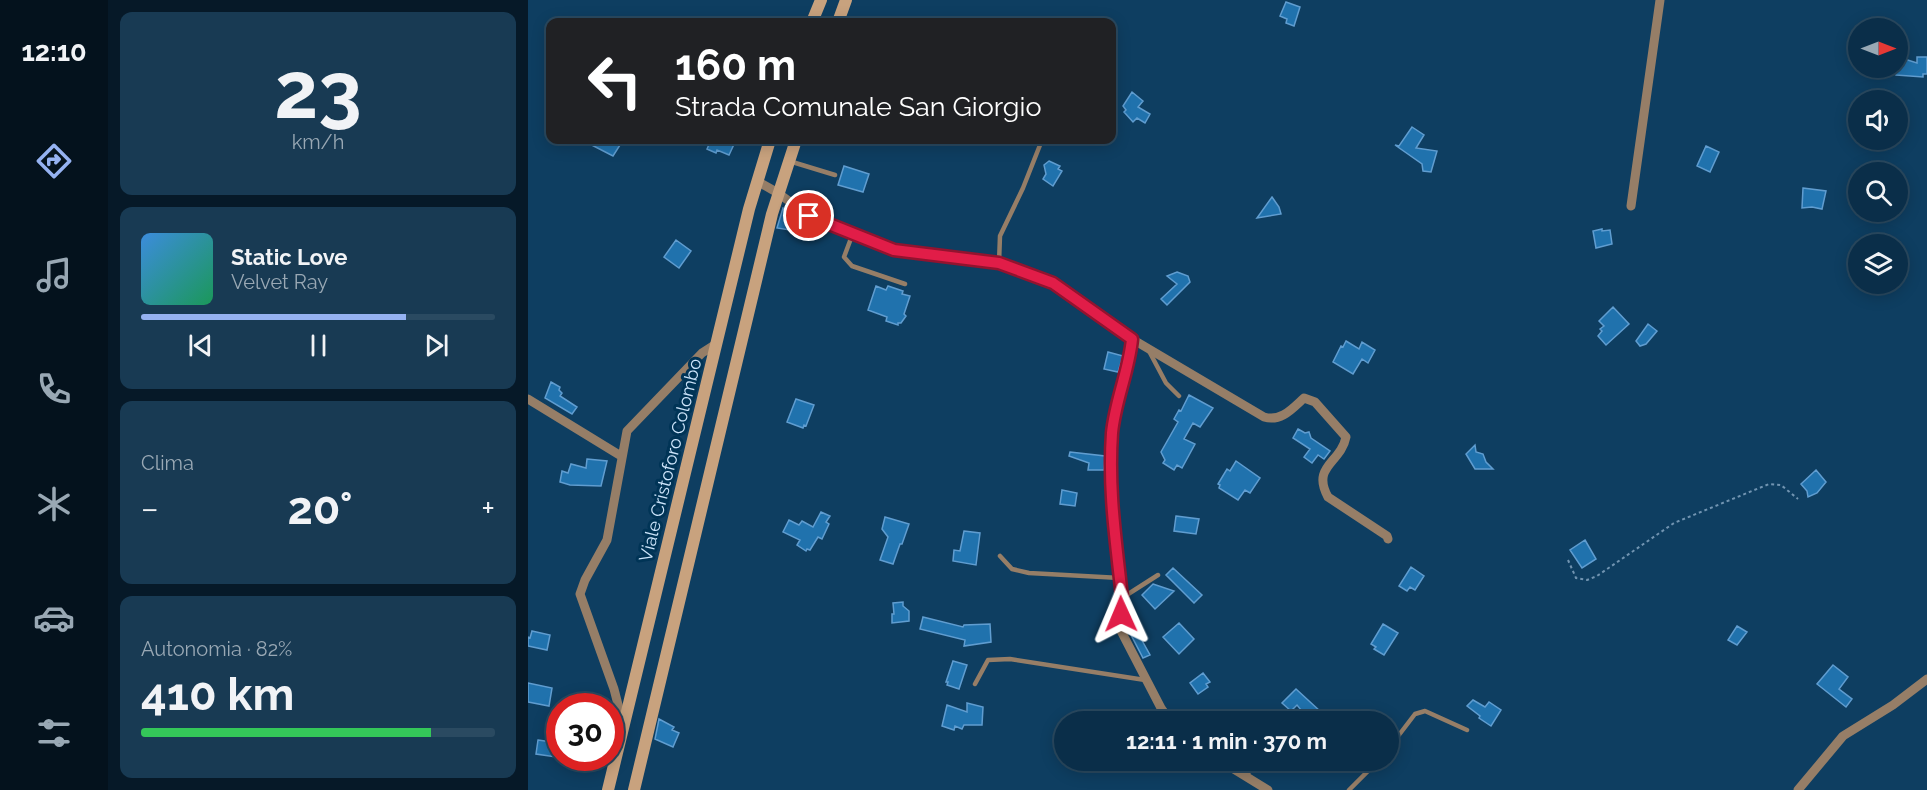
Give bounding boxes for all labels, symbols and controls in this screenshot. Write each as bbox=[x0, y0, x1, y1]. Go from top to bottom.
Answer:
north arrow bbox=[1848, 18, 1908, 78]
map controls bbox=[1848, 18, 1908, 294]
text: 12:10 bbox=[21, 36, 87, 67]
text: 160 m bbox=[675, 41, 796, 90]
icon: left bbox=[576, 42, 654, 120]
text: 23 bbox=[274, 45, 362, 136]
button: sound bbox=[1848, 90, 1908, 150]
text: Strada Comunale San Giorgio bbox=[675, 91, 1041, 122]
text: km/h bbox=[292, 130, 344, 154]
icon: directions bbox=[33, 140, 75, 182]
button: search bbox=[1848, 162, 1908, 222]
pin bbox=[783, 190, 834, 241]
icon: arrive bbox=[792, 199, 825, 232]
button: layers bbox=[1848, 234, 1908, 294]
text: Static Love bbox=[231, 244, 348, 270]
icon: music bbox=[33, 254, 75, 296]
text: Velvet Ray bbox=[231, 270, 328, 294]
icon: previous bbox=[184, 329, 217, 362]
icon: pause bbox=[302, 329, 335, 362]
icon: next bbox=[420, 329, 453, 362]
street label: Viale Cristoforo Colombo bbox=[635, 356, 705, 564]
icon: phone bbox=[33, 368, 75, 410]
text: Clima bbox=[141, 451, 194, 475]
text: 20° bbox=[287, 482, 353, 535]
icon: climate bbox=[33, 483, 75, 525]
text: − bbox=[141, 489, 159, 528]
text: + bbox=[481, 489, 495, 528]
position arrow bbox=[1089, 582, 1153, 646]
icon: car bbox=[33, 597, 75, 639]
text: Autonomia · 82% bbox=[141, 637, 292, 661]
text: 410 km bbox=[141, 668, 294, 721]
speed limit sign: 30 bbox=[546, 693, 624, 771]
icon: filters bbox=[33, 712, 75, 754]
text: 12:11 · 1 min · 370 m bbox=[1126, 728, 1327, 754]

